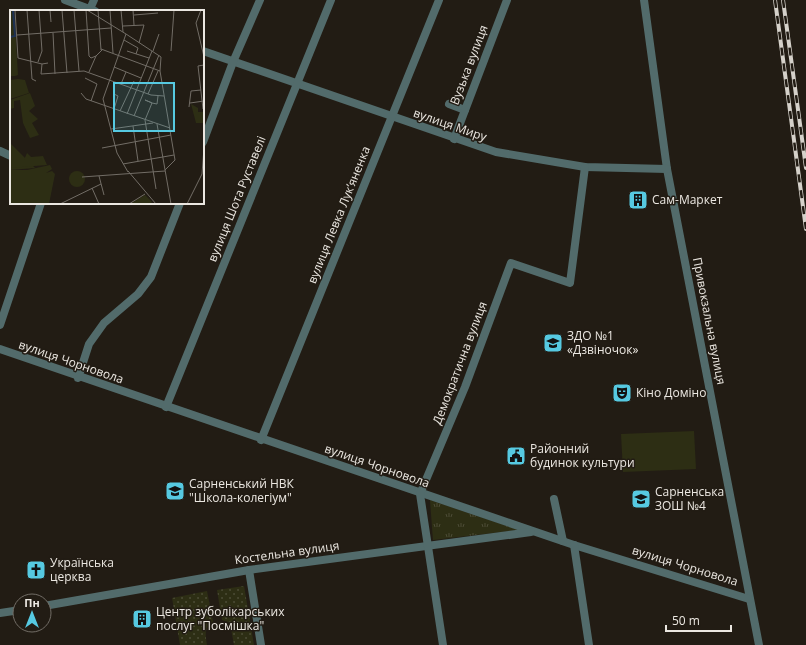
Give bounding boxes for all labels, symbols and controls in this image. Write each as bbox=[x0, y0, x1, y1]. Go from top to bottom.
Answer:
inset map bbox=[10, 10, 204, 204]
street label: Вузька вулиця bbox=[446, 22, 492, 107]
street label: вулиця Миру bbox=[411, 104, 490, 145]
street label: вулиця Шота Руставелі bbox=[203, 133, 270, 264]
street label: вулиця Левка Лукʼяненка bbox=[303, 144, 374, 286]
building icon: Сам-Маркет bbox=[627, 189, 649, 211]
place label: Сам-Маркет bbox=[652, 191, 723, 208]
street label: Привокзальна вулиця bbox=[689, 256, 730, 386]
street label: Демократична вулиця bbox=[428, 299, 491, 427]
place label: ЗДО №1 «Дзвіночок» bbox=[567, 327, 638, 358]
school or university icon: ЗДО №1 «Дзвіночок» bbox=[542, 332, 564, 354]
street label: вулиця Чорновола bbox=[16, 336, 126, 387]
theatre icon: Кіно Доміно bbox=[611, 382, 633, 404]
place label: Кіно Доміно bbox=[636, 384, 706, 401]
street label: вулиця Чорновола bbox=[322, 440, 432, 491]
place label: Районний будинок культури bbox=[530, 440, 635, 471]
public building icon: Районний будинок культури bbox=[505, 445, 527, 467]
place label: Сарненський НВК "Школа-колегіум" bbox=[189, 475, 294, 506]
school or university icon: Сарненський НВК "Школа-колегіум" bbox=[164, 480, 186, 502]
place label: Сарненська ЗОШ №4 bbox=[655, 483, 724, 514]
school or university icon: Сарненська ЗОШ №4 bbox=[630, 488, 652, 510]
street label: Костельна вулиця bbox=[233, 537, 340, 568]
street label: вулиця Чорновола bbox=[630, 541, 740, 590]
place label: Українська церква bbox=[50, 554, 114, 585]
church icon: Українська церква bbox=[25, 559, 47, 581]
north arrow bbox=[12, 593, 52, 633]
text: Пн bbox=[24, 595, 40, 610]
place label: Центр зуболікарських послуг "Посмішка" bbox=[156, 603, 285, 634]
scale bar bbox=[666, 607, 731, 633]
building icon: Центр зуболікарських послуг "Посмішка" bbox=[131, 608, 153, 630]
text: 50 m bbox=[672, 612, 700, 629]

